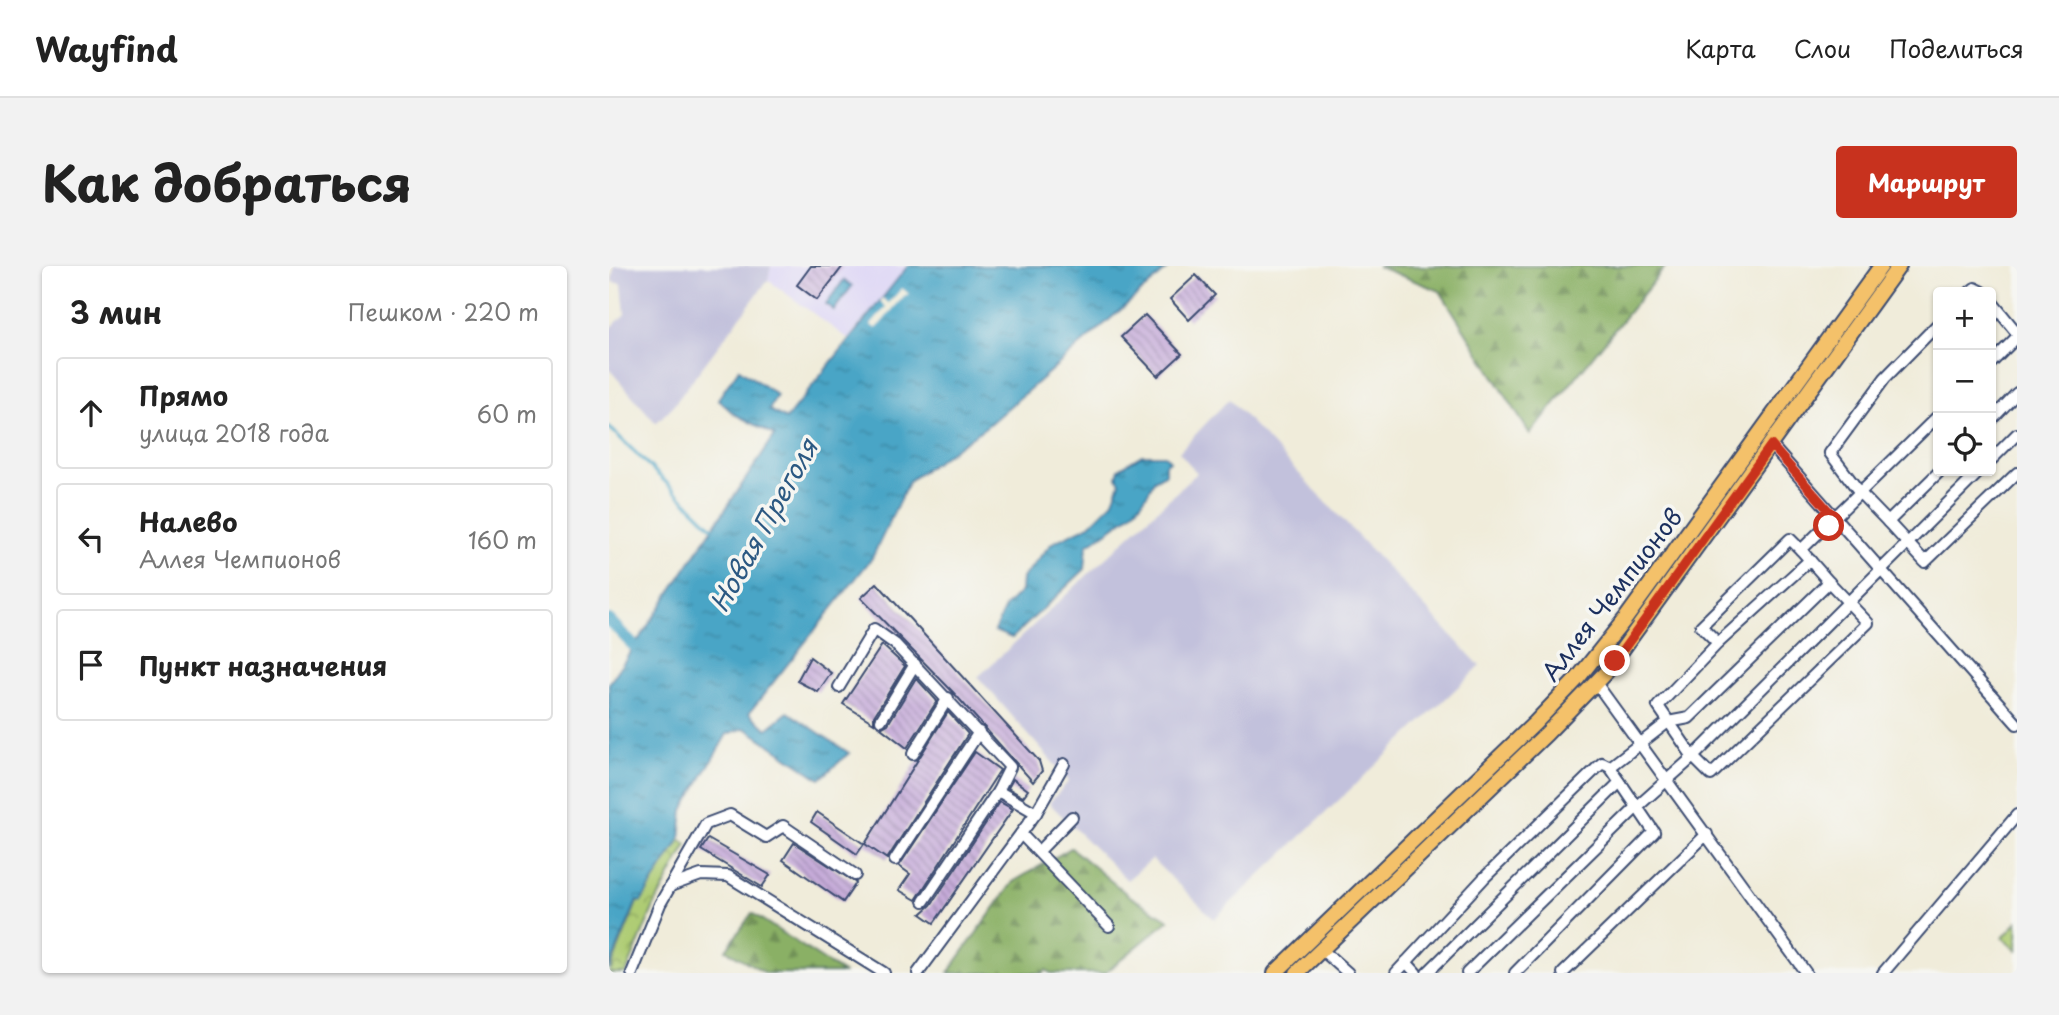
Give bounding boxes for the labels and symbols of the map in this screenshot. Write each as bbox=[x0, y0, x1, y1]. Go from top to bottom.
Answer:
water label: Новая Преголя bbox=[699, 430, 828, 619]
street label: Аллея Чемпионов bbox=[1532, 500, 1690, 688]
route start bbox=[1813, 510, 1844, 541]
route end bbox=[1599, 645, 1630, 676]

